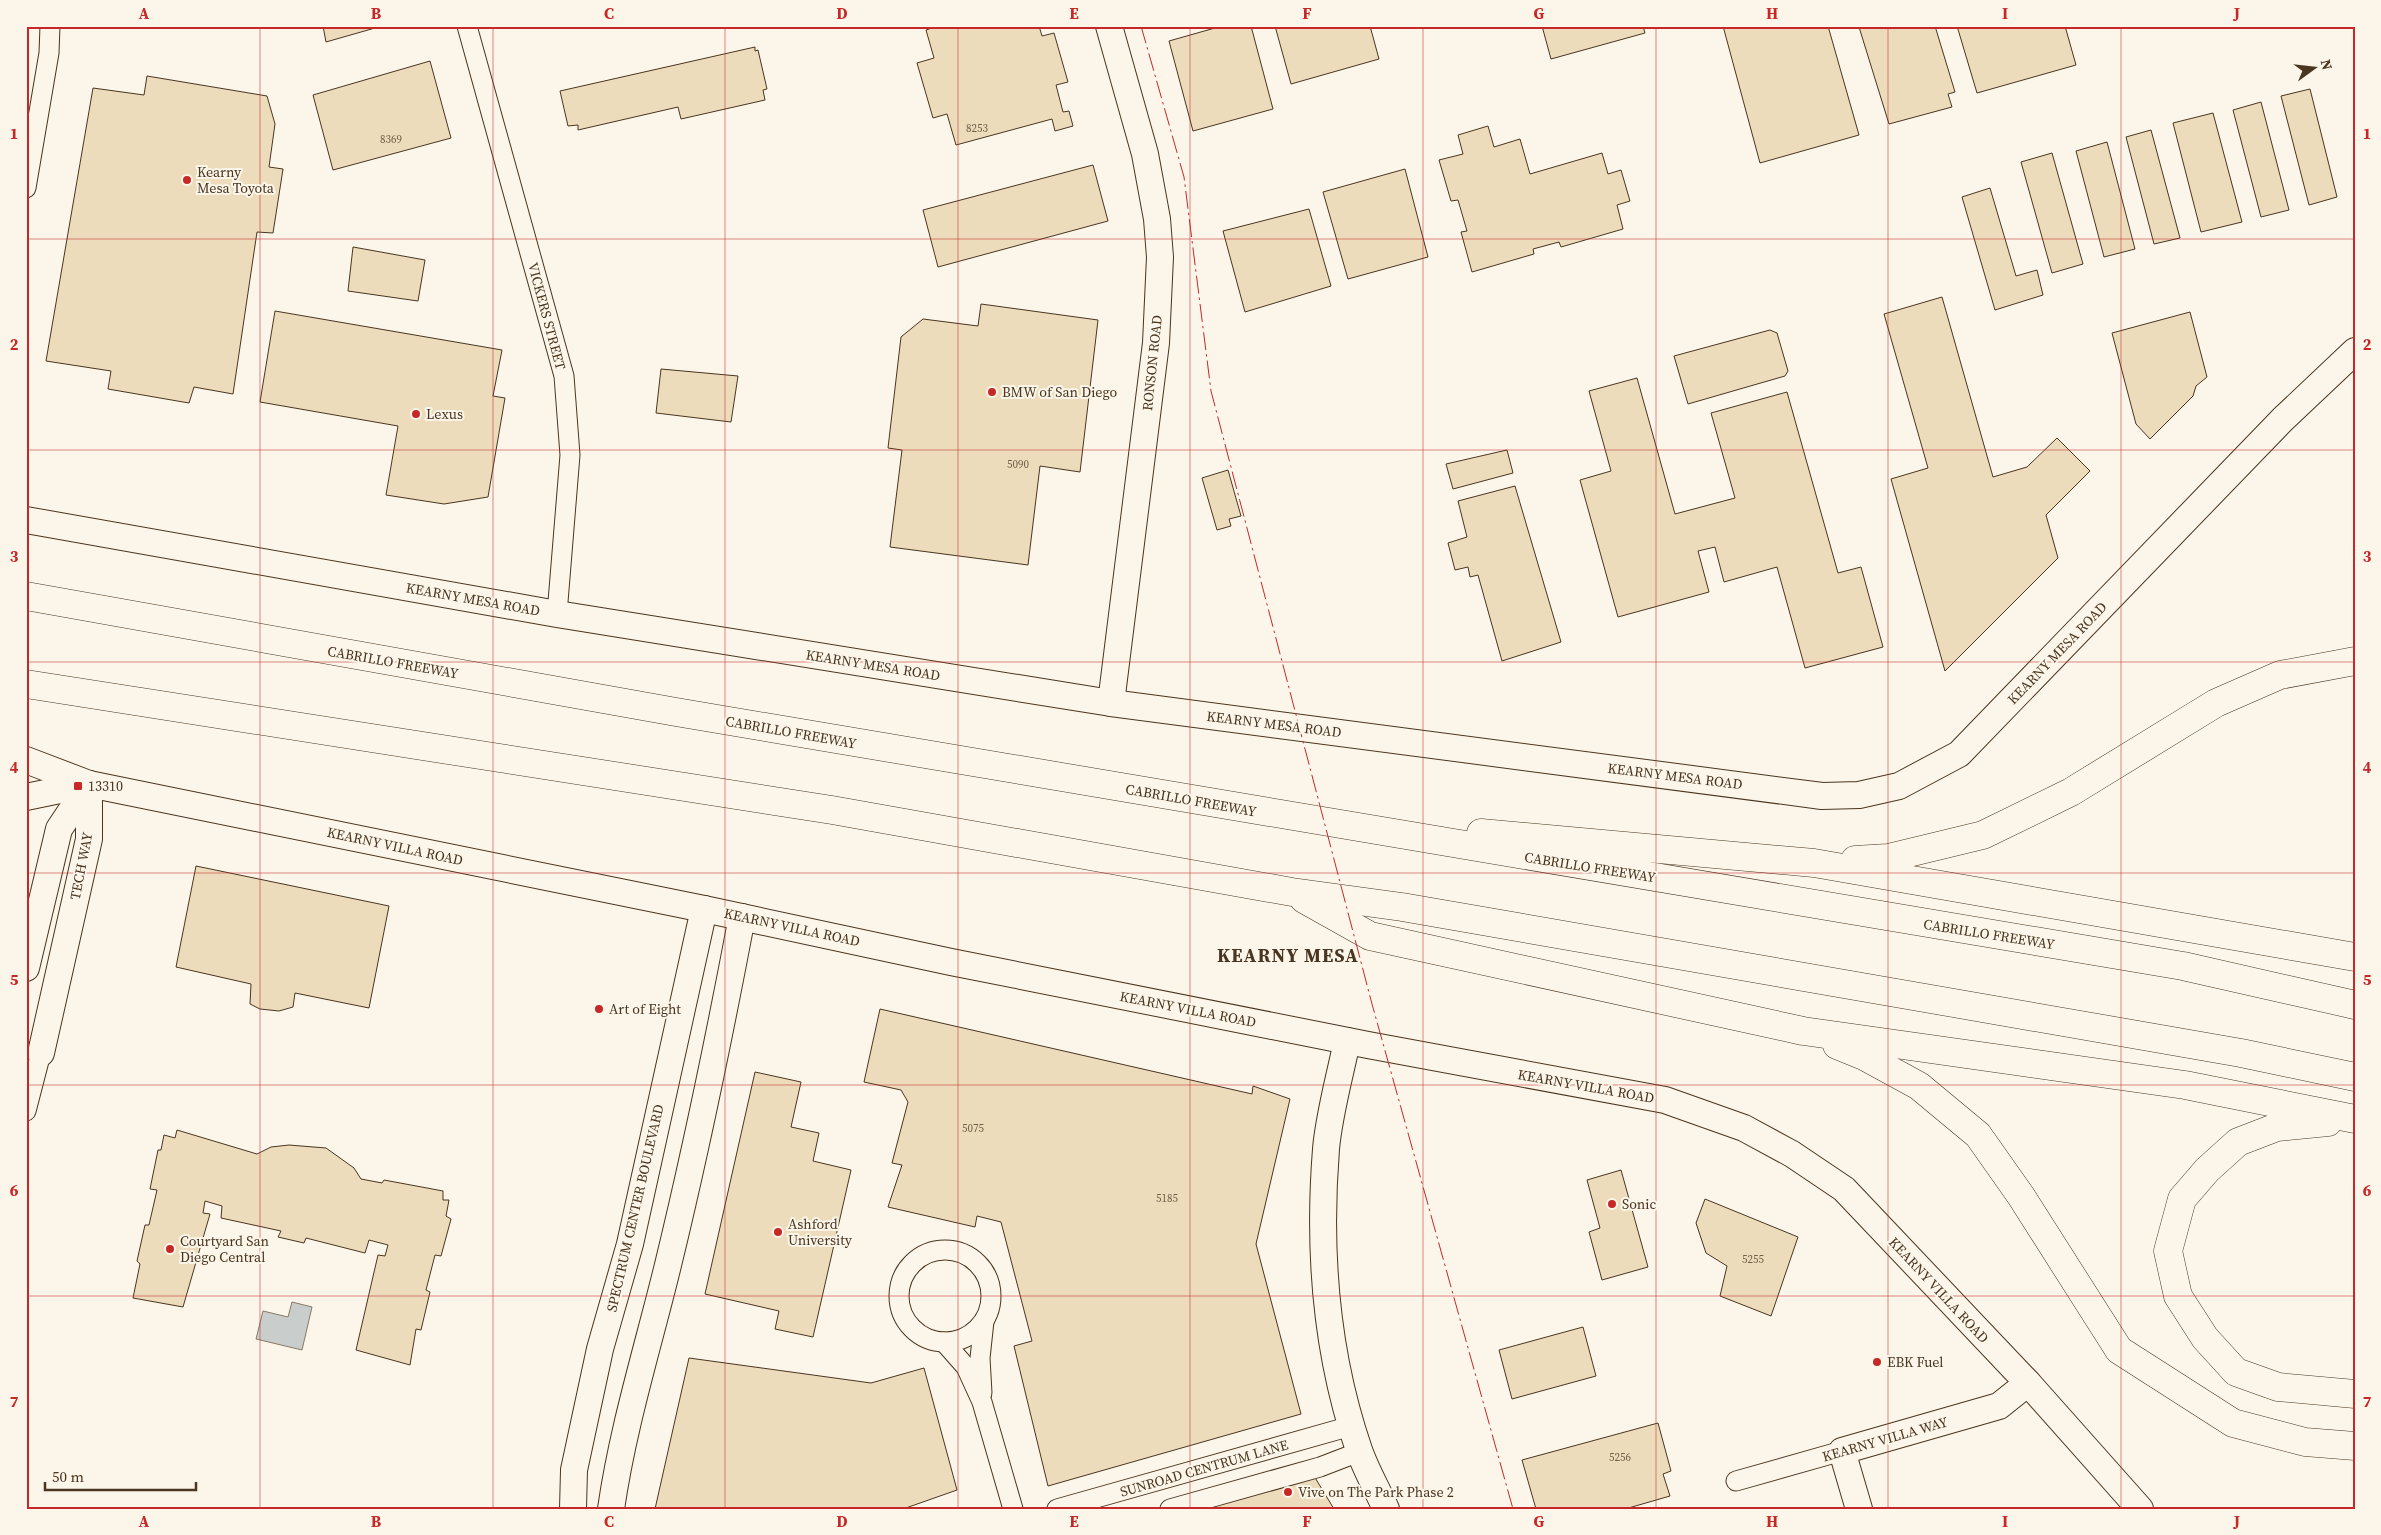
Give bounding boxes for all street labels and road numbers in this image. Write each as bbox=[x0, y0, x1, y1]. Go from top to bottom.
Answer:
street label: VICKERS STREET bbox=[523, 260, 571, 372]
street label: RONSON ROAD bbox=[1137, 314, 1167, 412]
street label: KEARNY MESA ROAD bbox=[404, 577, 542, 621]
street label: KEARNY MESA ROAD bbox=[2003, 597, 2111, 709]
street label: CABRILLO FREEWAY bbox=[326, 641, 460, 683]
street label: KEARNY MESA ROAD bbox=[804, 644, 942, 686]
street label: KEARNY MESA ROAD bbox=[1205, 706, 1343, 742]
street label: CABRILLO FREEWAY bbox=[724, 711, 858, 753]
street label: KEARNY MESA ROAD bbox=[1606, 758, 1744, 794]
street label: CABRILLO FREEWAY bbox=[1124, 779, 1258, 821]
street label: KEARNY VILLA ROAD bbox=[325, 822, 465, 870]
street label: TECH WAY bbox=[65, 830, 97, 901]
street label: CABRILLO FREEWAY bbox=[1523, 847, 1657, 887]
street label: KEARNY VILLA ROAD bbox=[722, 903, 862, 951]
street label: CABRILLO FREEWAY bbox=[1922, 914, 2056, 954]
street label: KEARNY VILLA ROAD bbox=[1118, 986, 1258, 1032]
street label: KEARNY VILLA ROAD bbox=[1516, 1064, 1656, 1108]
street label: SPECTRUM CENTER BOULEVARD bbox=[601, 1102, 669, 1314]
street label: KEARNY VILLA ROAD bbox=[1884, 1233, 1994, 1348]
street label: KEARNY VILLA WAY bbox=[1820, 1411, 1950, 1466]
street label: SUNROAD CENTRUM LANE bbox=[1118, 1434, 1290, 1502]

